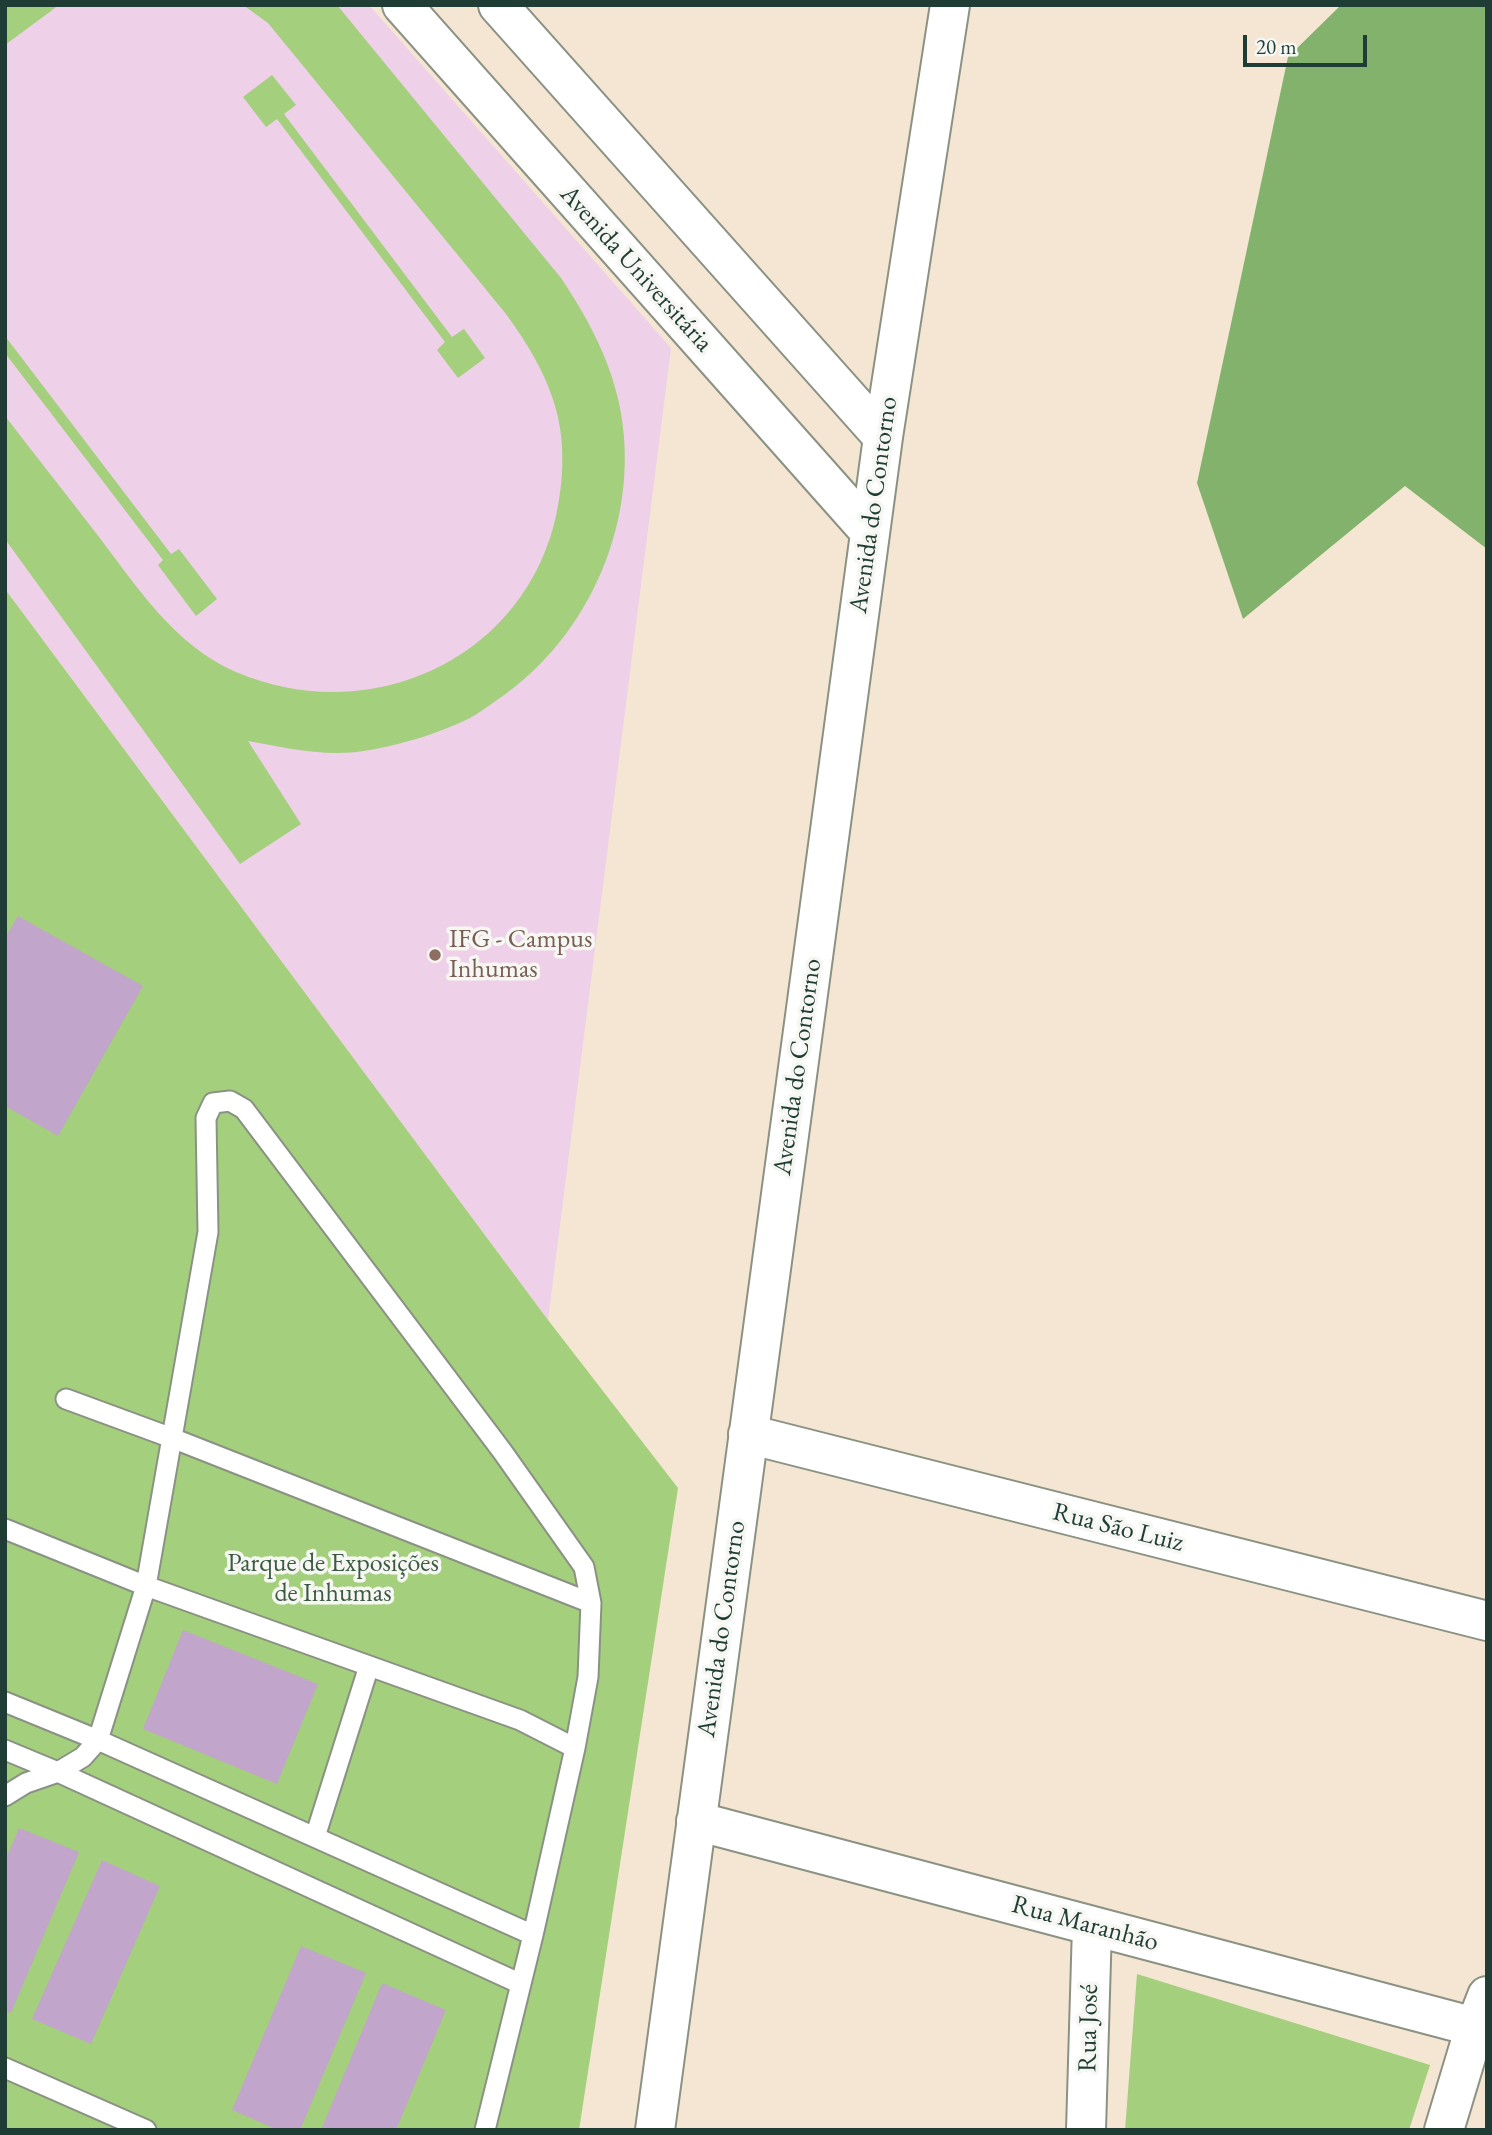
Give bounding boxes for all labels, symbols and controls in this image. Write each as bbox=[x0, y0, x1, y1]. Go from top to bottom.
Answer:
scale bar bbox=[1247, 21, 1371, 65]
text: 20 m bbox=[1256, 33, 1297, 60]
street label: Avenida Universitária bbox=[553, 179, 719, 359]
street label: Avenida do Contorno bbox=[843, 395, 905, 615]
place label: IFG - Campus Inhumas bbox=[449, 924, 592, 986]
marker: IFG - Campus Inhumas bbox=[427, 947, 443, 963]
street label: Avenida do Contorno bbox=[767, 957, 829, 1177]
street label: Rua São Luiz bbox=[1050, 1497, 1186, 1559]
street label: Avenida do Contorno bbox=[691, 1519, 753, 1739]
park label: Parque de Exposições de Inhumas bbox=[227, 1548, 439, 1610]
street label: Rua Maranhão bbox=[1008, 1889, 1162, 1959]
street label: Rua José bbox=[1073, 1984, 1105, 2072]

